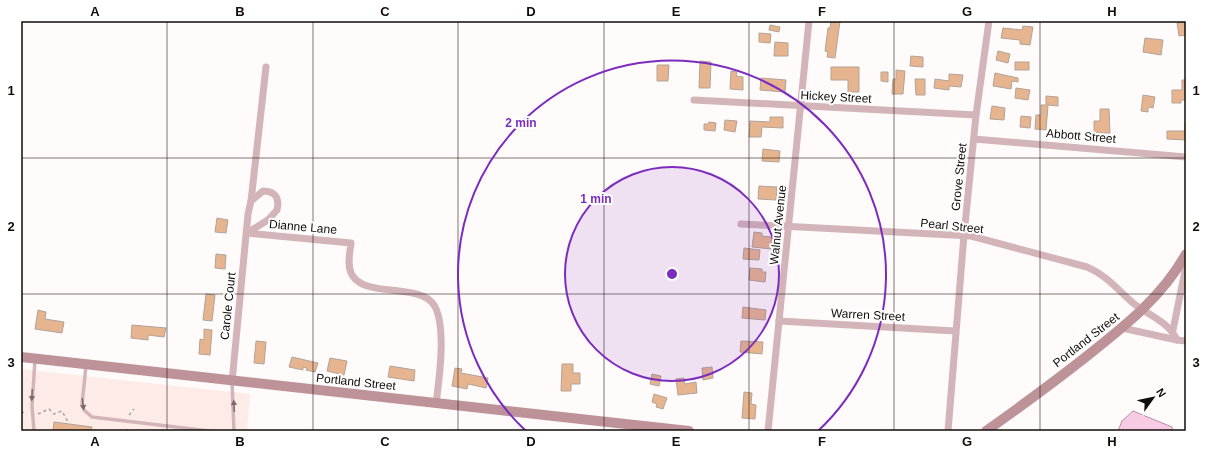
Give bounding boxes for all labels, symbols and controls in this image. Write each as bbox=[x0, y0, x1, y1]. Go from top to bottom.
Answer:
text: A bbox=[90, 4, 100, 19]
text: B bbox=[235, 4, 245, 19]
text: C bbox=[380, 4, 390, 19]
text: D bbox=[526, 4, 536, 19]
text: E bbox=[672, 4, 681, 19]
text: F bbox=[818, 4, 826, 19]
text: G bbox=[962, 4, 972, 19]
text: H bbox=[1107, 4, 1117, 19]
text: 1 bbox=[7, 83, 15, 98]
text: 1 bbox=[1192, 83, 1200, 98]
street label: Hickey Street bbox=[800, 88, 873, 106]
text: 2 min bbox=[505, 116, 537, 130]
street label: Abbott Street bbox=[1045, 126, 1117, 146]
street label: Grove Street bbox=[948, 142, 970, 212]
street label: Walnut Avenue bbox=[767, 184, 789, 266]
text: 1 min bbox=[580, 192, 612, 206]
street label: Pearl Street bbox=[920, 216, 985, 236]
street label: Dianne Lane bbox=[268, 217, 338, 237]
text: 2 bbox=[7, 219, 15, 234]
text: 2 bbox=[1192, 219, 1200, 234]
centre of rings bbox=[665, 267, 679, 281]
street label: Carole Court bbox=[217, 271, 239, 341]
street label: Warren Street bbox=[831, 306, 906, 324]
street label: Portland Street bbox=[1050, 309, 1122, 370]
text: 3 bbox=[7, 355, 15, 370]
text: 3 bbox=[1192, 355, 1200, 370]
street label: Portland Street bbox=[315, 371, 397, 393]
north arrow bbox=[1133, 378, 1173, 418]
text: N bbox=[1154, 386, 1169, 399]
one-way arrow bbox=[29, 389, 36, 401]
one-way arrow bbox=[80, 397, 86, 410]
one-way arrow bbox=[230, 400, 237, 412]
text: A bbox=[90, 434, 100, 449]
text: B bbox=[235, 434, 245, 449]
text: C bbox=[380, 434, 390, 449]
text: D bbox=[526, 434, 536, 449]
text: E bbox=[672, 434, 681, 449]
text: F bbox=[818, 434, 826, 449]
text: G bbox=[962, 434, 972, 449]
text: H bbox=[1107, 434, 1117, 449]

